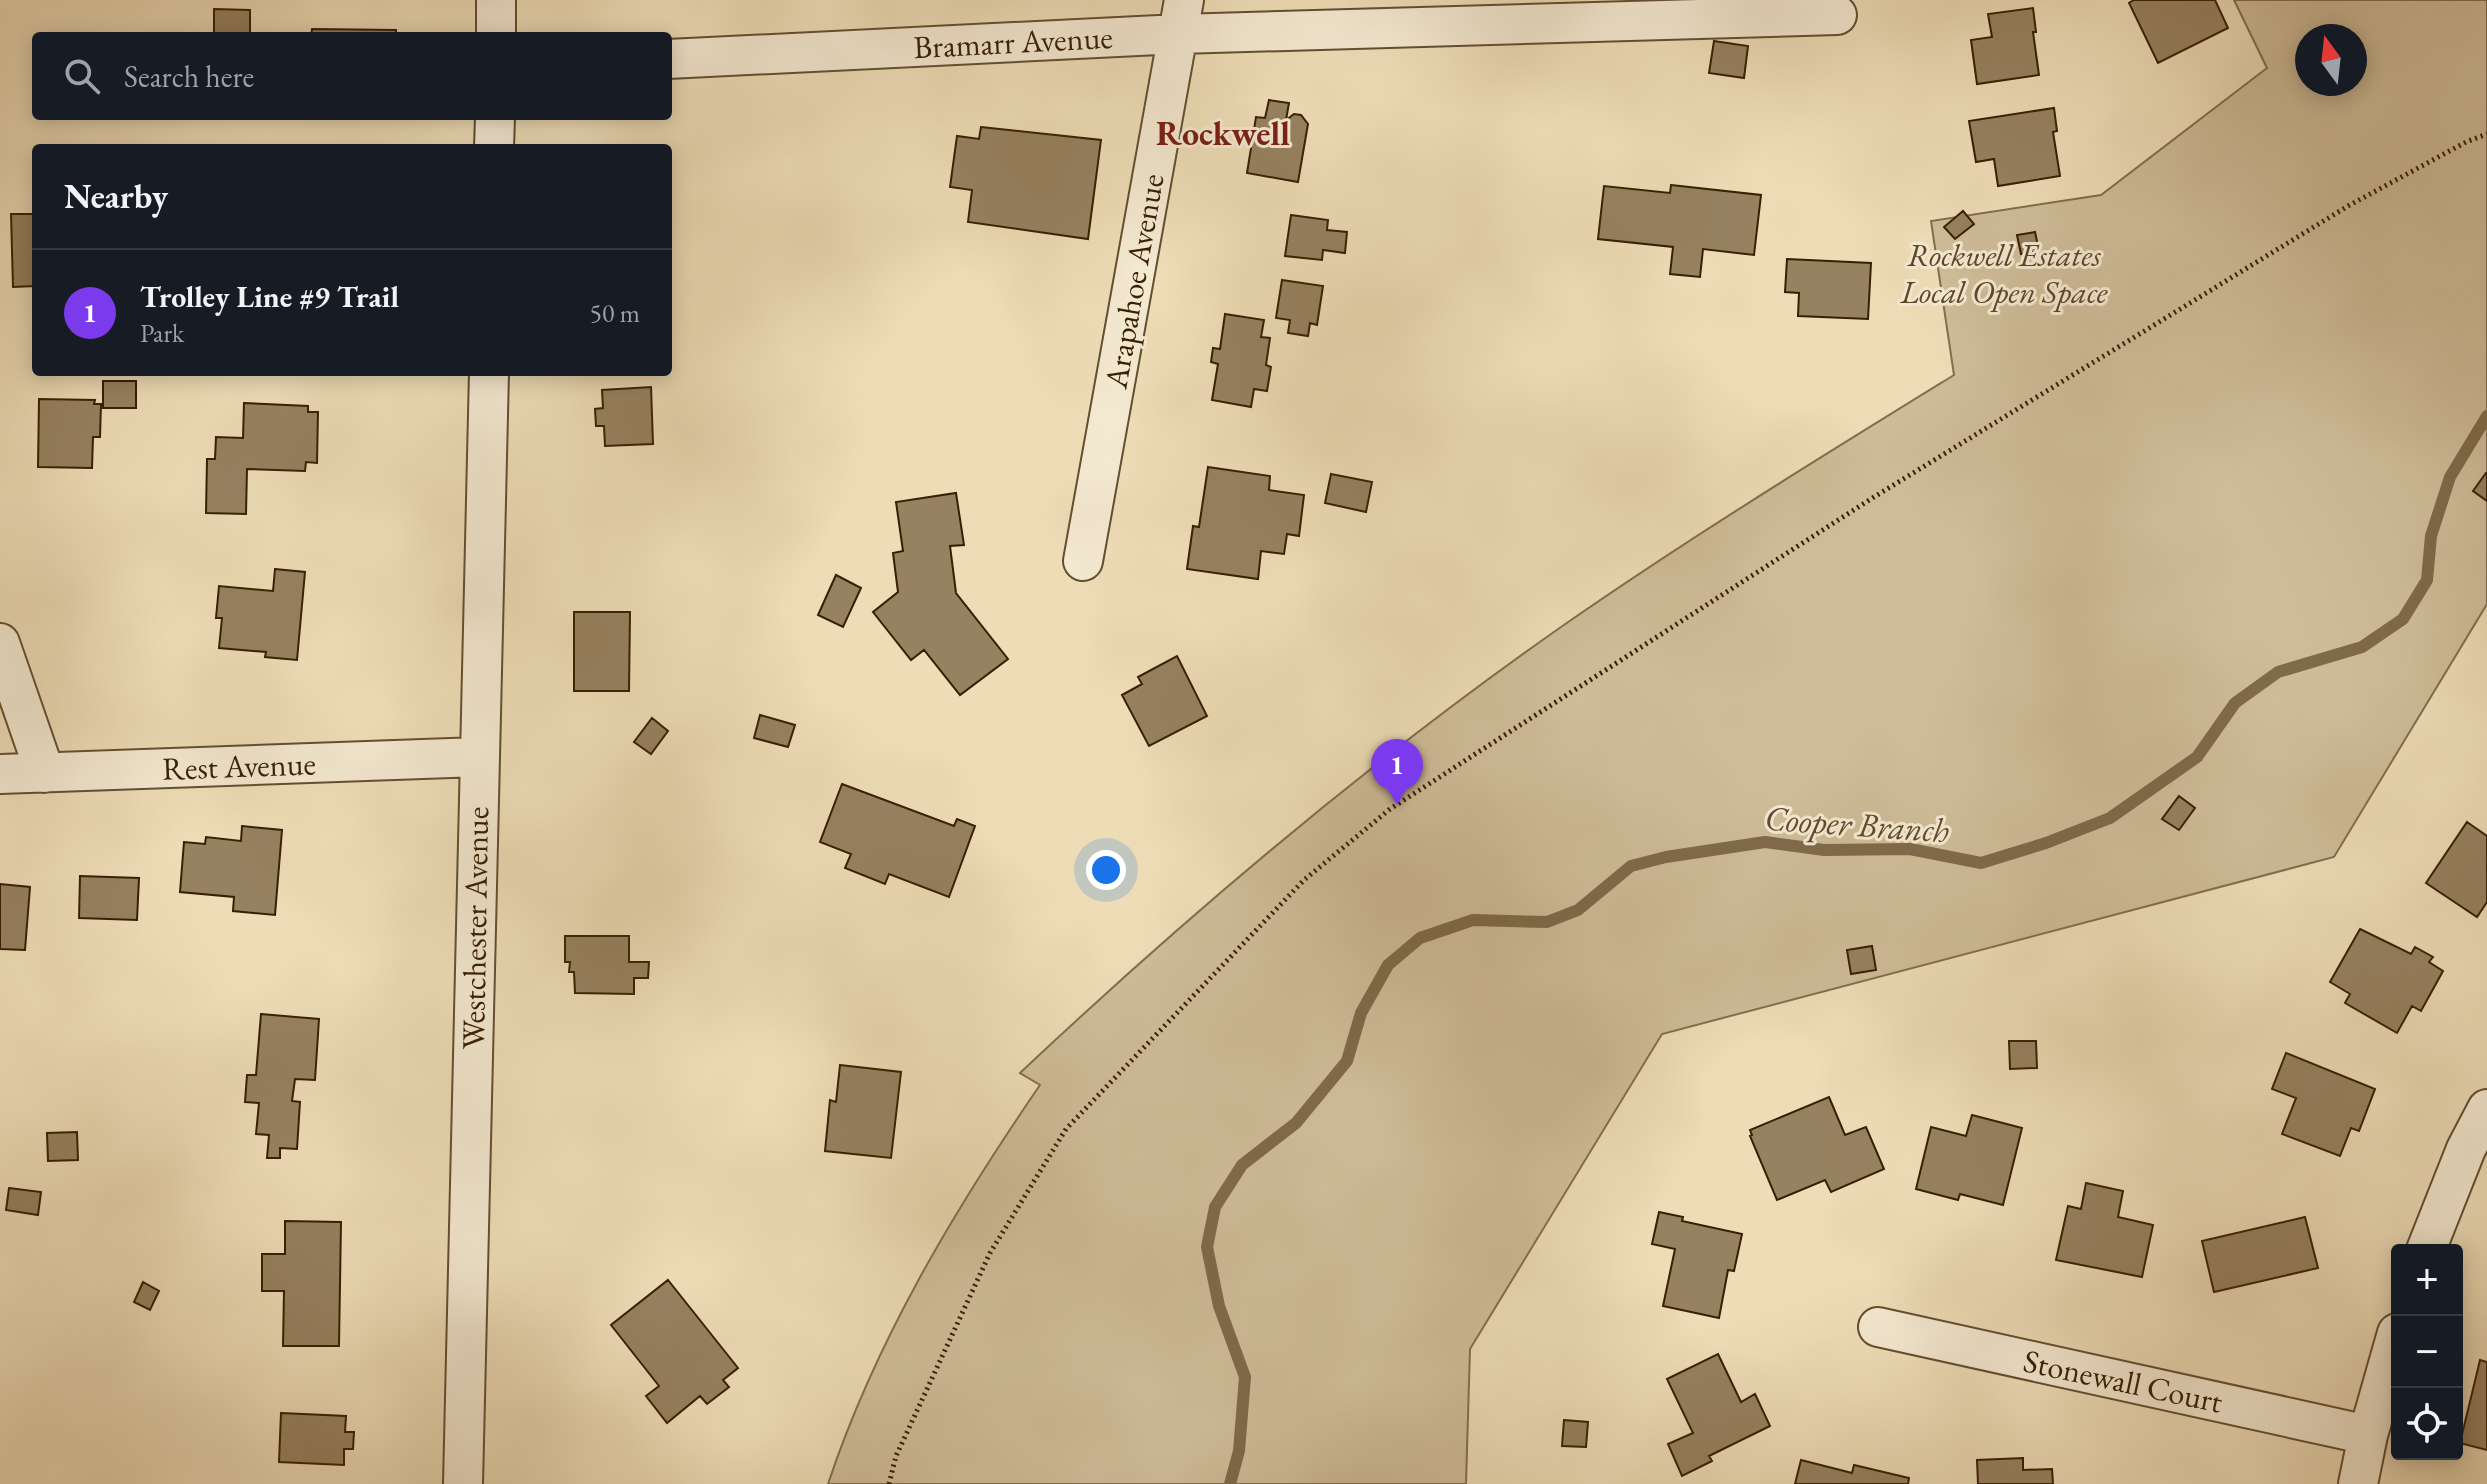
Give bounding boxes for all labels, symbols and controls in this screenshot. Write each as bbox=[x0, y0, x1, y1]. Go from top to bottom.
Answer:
street label: Bramarr Avenue bbox=[912, 16, 1114, 68]
north arrow bbox=[2295, 24, 2367, 96]
search box bbox=[32, 32, 672, 120]
icon: search bbox=[60, 54, 104, 98]
text: Search here bbox=[124, 57, 254, 96]
district label: Rockwell bbox=[1156, 111, 1290, 155]
street label: Arapahoe Avenue bbox=[1094, 170, 1174, 393]
text: Nearby bbox=[64, 174, 168, 218]
park label: Rockwell Estates Local Open Space bbox=[1899, 234, 2109, 313]
text: Trolley Line #9 Trail bbox=[140, 277, 399, 316]
text: 1 bbox=[83, 296, 97, 330]
text: 50 m bbox=[590, 296, 640, 330]
text: Park bbox=[140, 316, 184, 350]
pin: 1 bbox=[1371, 739, 1423, 805]
street label: Rest Avenue bbox=[161, 742, 317, 790]
water label: Cooper Branch bbox=[1763, 796, 1951, 852]
street label: Westchester Avenue bbox=[452, 806, 498, 1050]
your location bbox=[1086, 850, 1126, 890]
map controls bbox=[2391, 1244, 2463, 1460]
button: + bbox=[2391, 1244, 2463, 1316]
button: − bbox=[2391, 1316, 2463, 1388]
street label: Stonewall Court bbox=[2020, 1339, 2226, 1423]
button: locate bbox=[2391, 1388, 2463, 1460]

